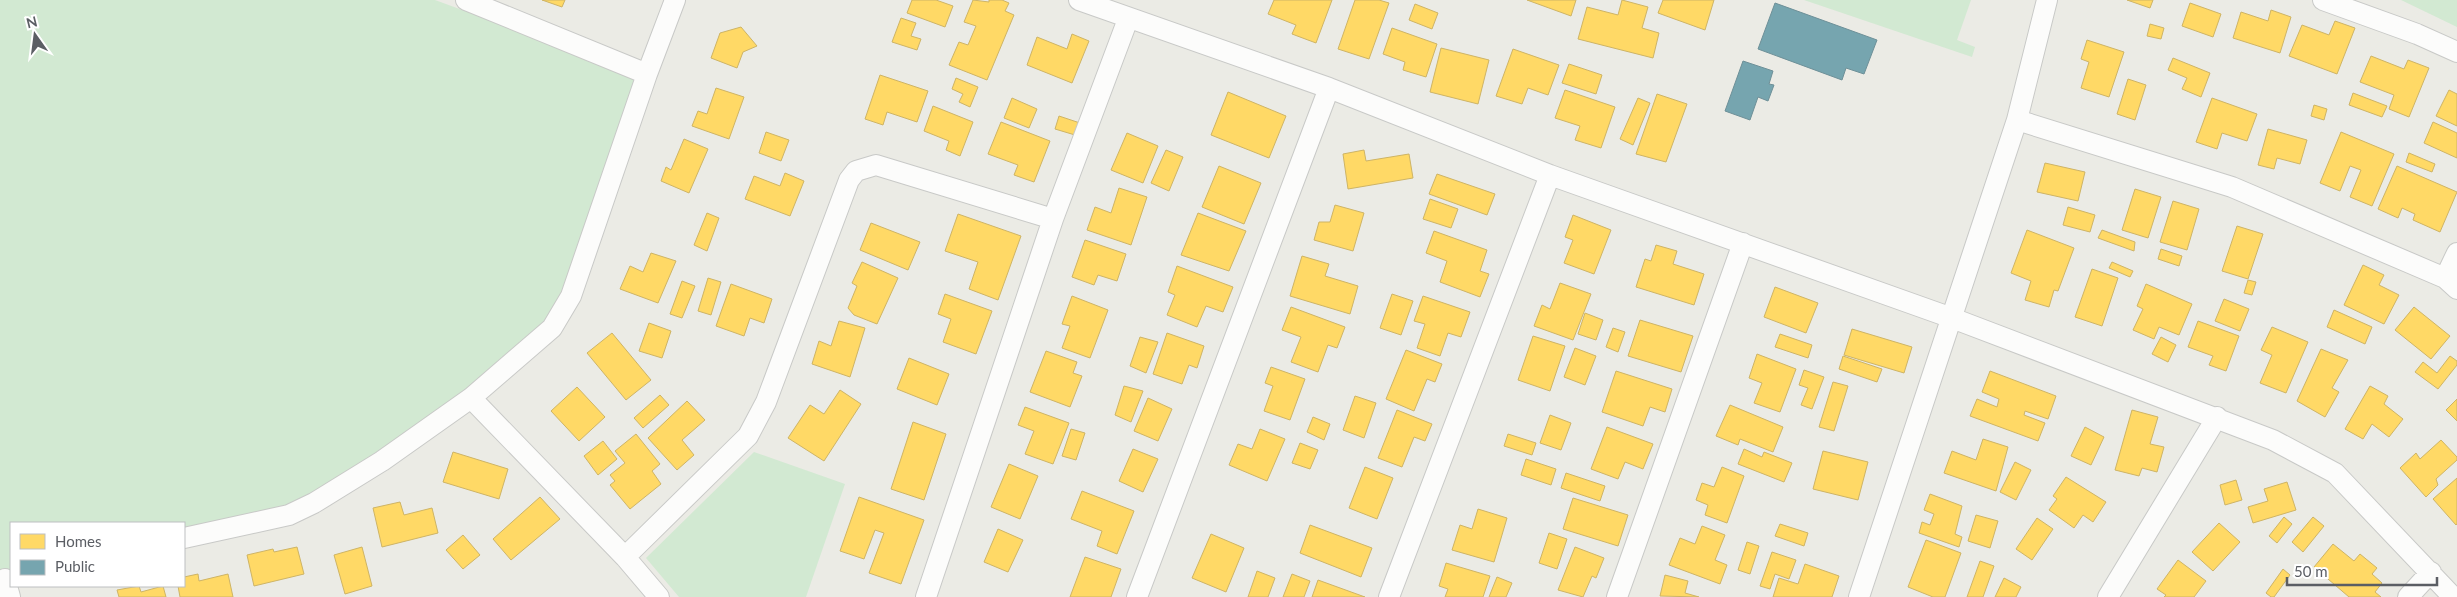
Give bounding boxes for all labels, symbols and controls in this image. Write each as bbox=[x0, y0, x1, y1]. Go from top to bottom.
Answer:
north arrow bbox=[10, 10, 60, 60]
text: N bbox=[24, 12, 39, 31]
legend bbox=[10, 522, 185, 587]
text: Homes bbox=[55, 532, 101, 550]
scale bar bbox=[2287, 554, 2437, 586]
text: Public bbox=[55, 557, 95, 575]
text: 50 m bbox=[2294, 562, 2328, 580]

